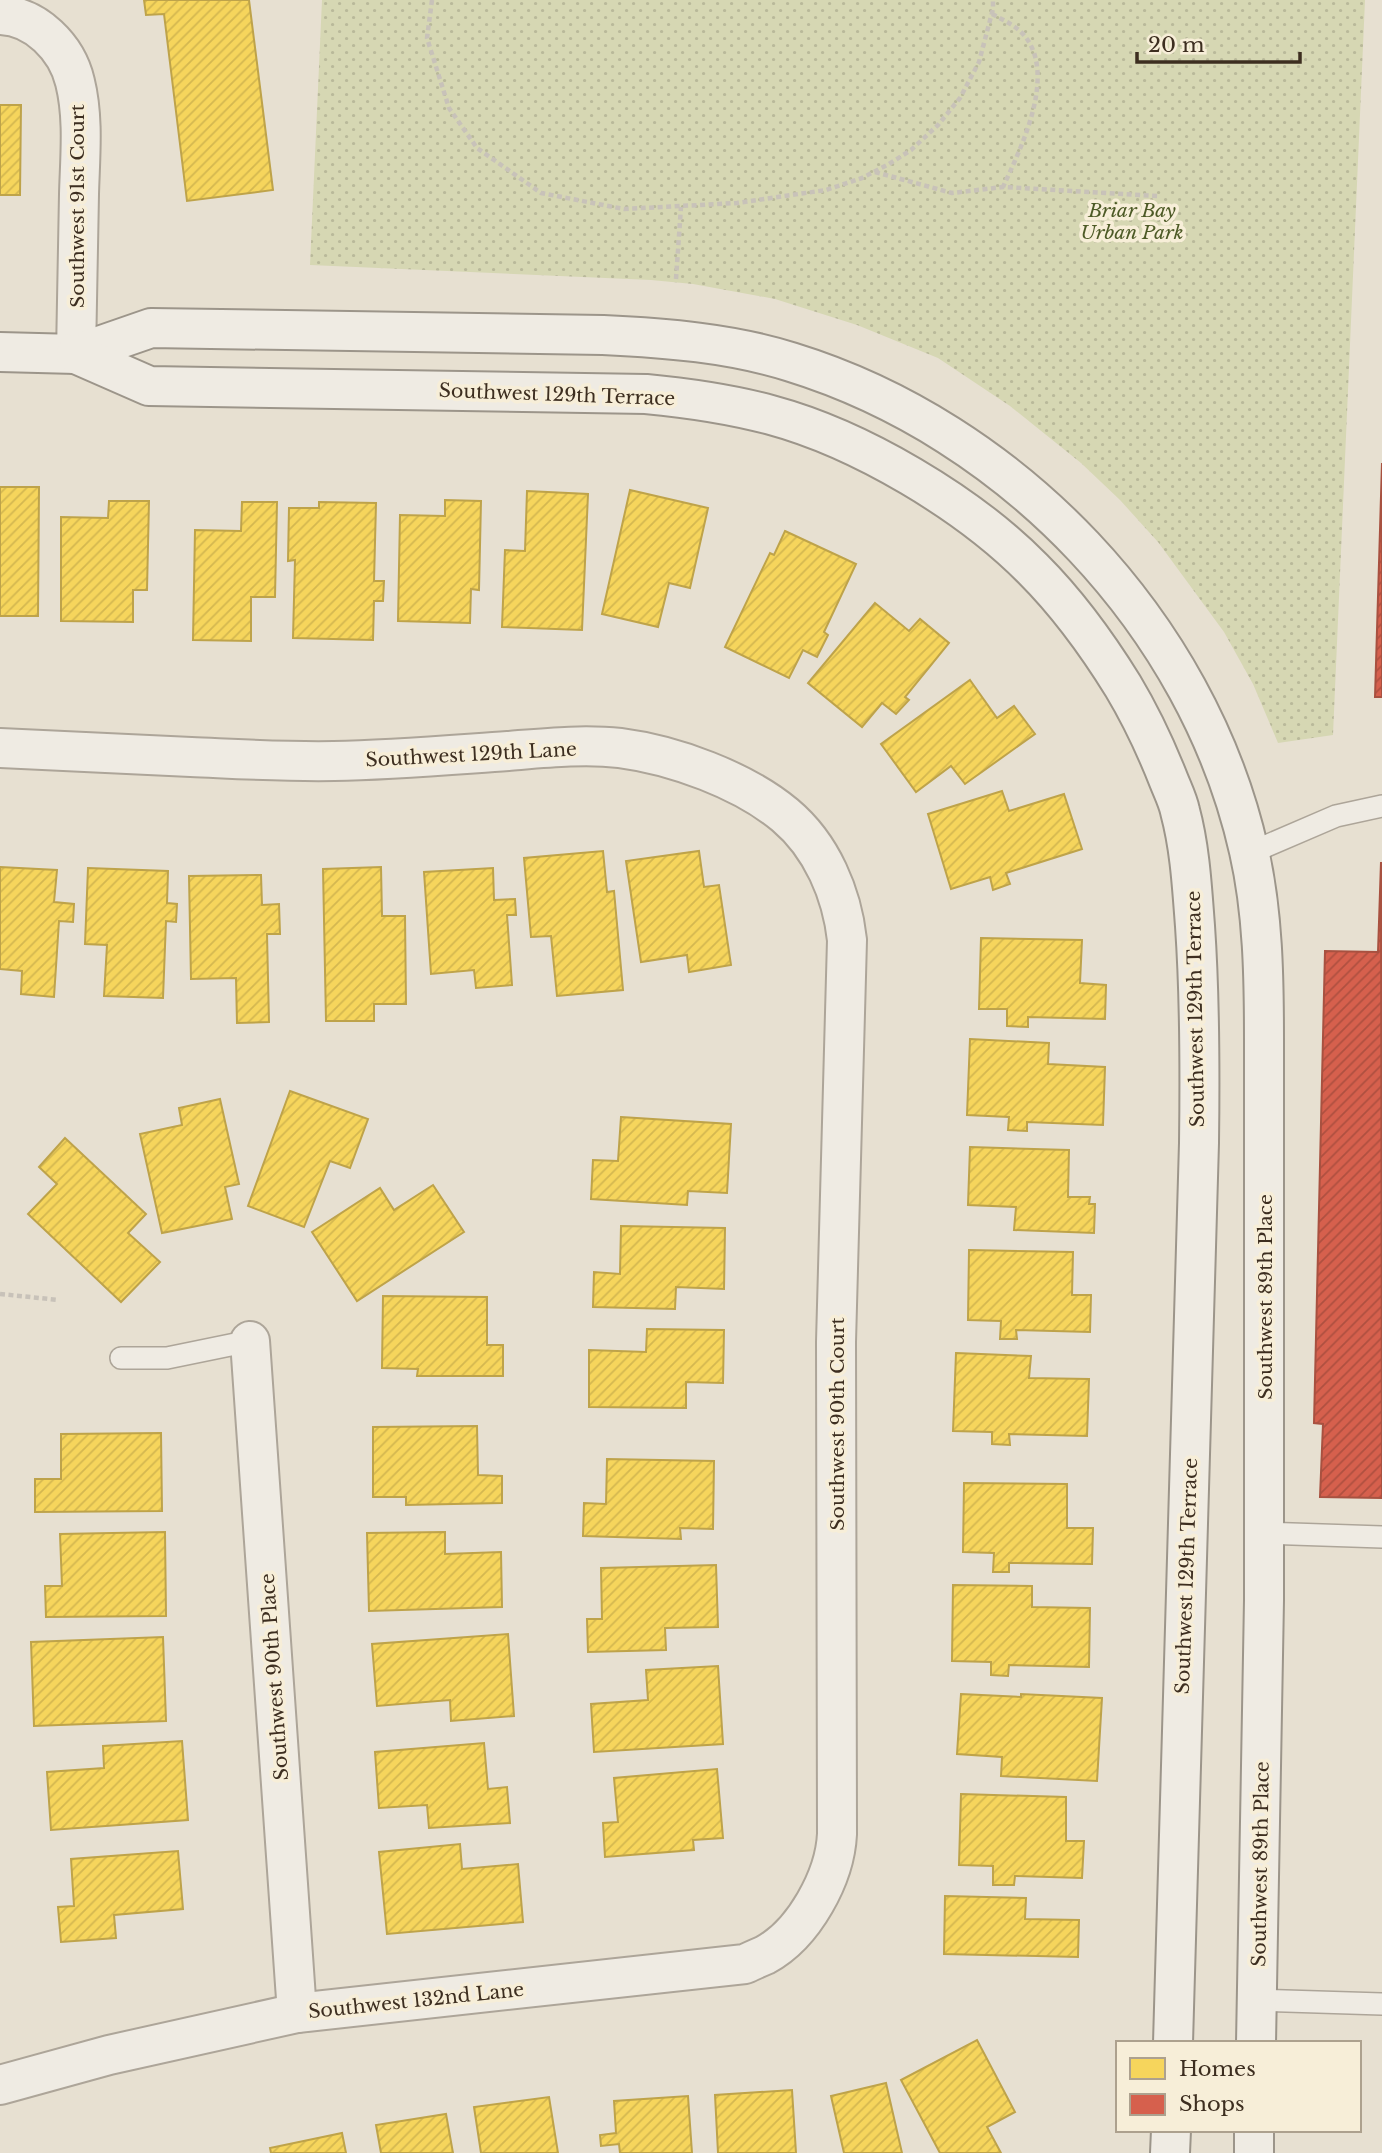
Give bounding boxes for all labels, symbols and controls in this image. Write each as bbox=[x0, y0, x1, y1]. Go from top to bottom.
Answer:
scale bar bbox=[1137, 21, 1300, 65]
text: 20 m bbox=[1148, 32, 1205, 58]
street label: Southwest 91st Court bbox=[66, 103, 89, 308]
park label: Briar Bay Urban Park bbox=[1081, 199, 1183, 244]
street label: Southwest 129th Terrace bbox=[438, 379, 676, 410]
street label: Southwest 129th Lane bbox=[365, 737, 577, 772]
street label: Southwest 129th Terrace bbox=[1182, 890, 1209, 1128]
street label: Southwest 89th Place bbox=[1254, 1194, 1277, 1400]
street label: Southwest 90th Court bbox=[826, 1316, 849, 1531]
street label: Southwest 129th Terrace bbox=[1171, 1457, 1202, 1695]
street label: Southwest 90th Place bbox=[256, 1573, 293, 1781]
street label: Southwest 89th Place bbox=[1247, 1761, 1274, 1967]
street label: Southwest 132nd Lane bbox=[307, 1978, 525, 2023]
legend bbox=[1116, 2041, 1361, 2132]
text: Homes bbox=[1179, 2056, 1256, 2082]
text: Shops bbox=[1179, 2091, 1245, 2117]

